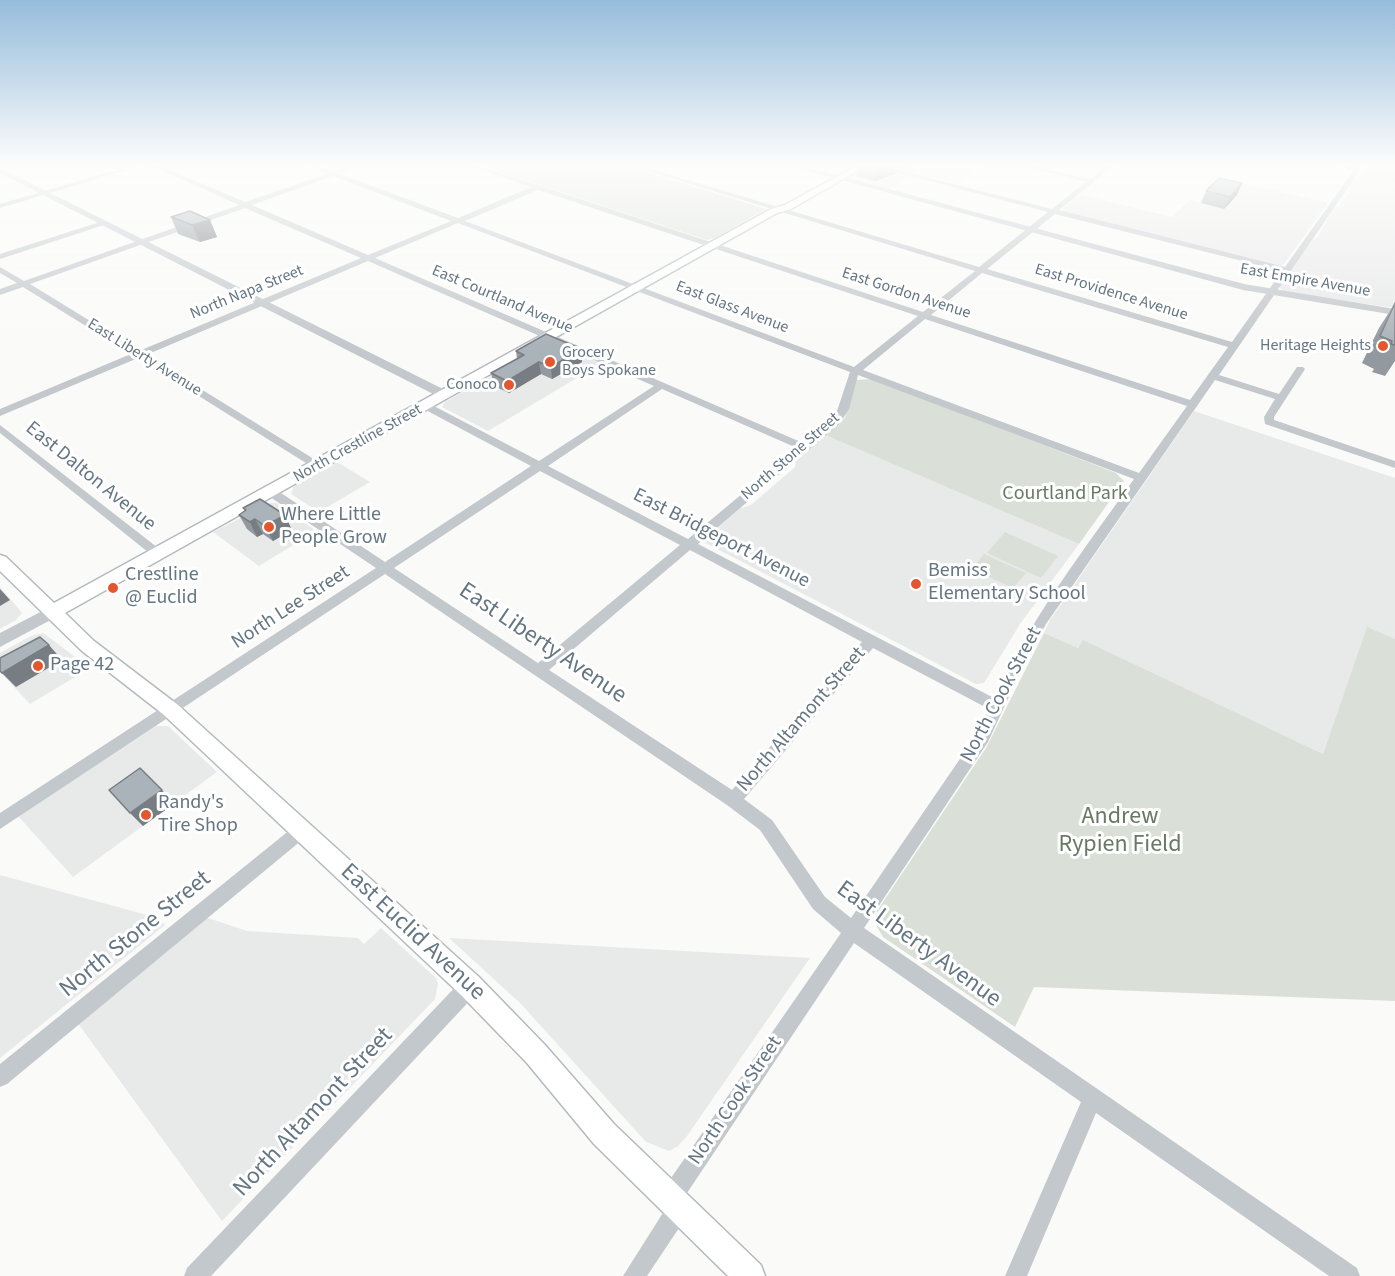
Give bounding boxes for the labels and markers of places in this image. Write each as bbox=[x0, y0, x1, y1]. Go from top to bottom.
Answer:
place label: Heritage Heights bbox=[1260, 336, 1371, 356]
marker: Heritage Heights bbox=[1376, 339, 1390, 353]
place label: Grocery Boys Spokane bbox=[562, 343, 656, 381]
marker: Grocery Boys Spokane bbox=[543, 355, 557, 369]
place label: Conoco bbox=[446, 375, 497, 395]
marker: Conoco bbox=[502, 378, 516, 392]
place label: Where Little People Grow bbox=[281, 504, 387, 551]
marker: Where Little People Grow bbox=[262, 520, 276, 534]
place label: Bemiss Elementary School bbox=[928, 560, 1086, 607]
place label: Crestline @ Euclid bbox=[125, 564, 199, 611]
marker: Bemiss Elementary School bbox=[909, 577, 923, 591]
marker: Crestline @ Euclid bbox=[106, 581, 120, 595]
place label: Page 42 bbox=[50, 654, 114, 678]
marker: Page 42 bbox=[31, 659, 45, 673]
place label: Randy's Tire Shop bbox=[158, 792, 238, 839]
marker: Randy's Tire Shop bbox=[139, 808, 153, 822]

